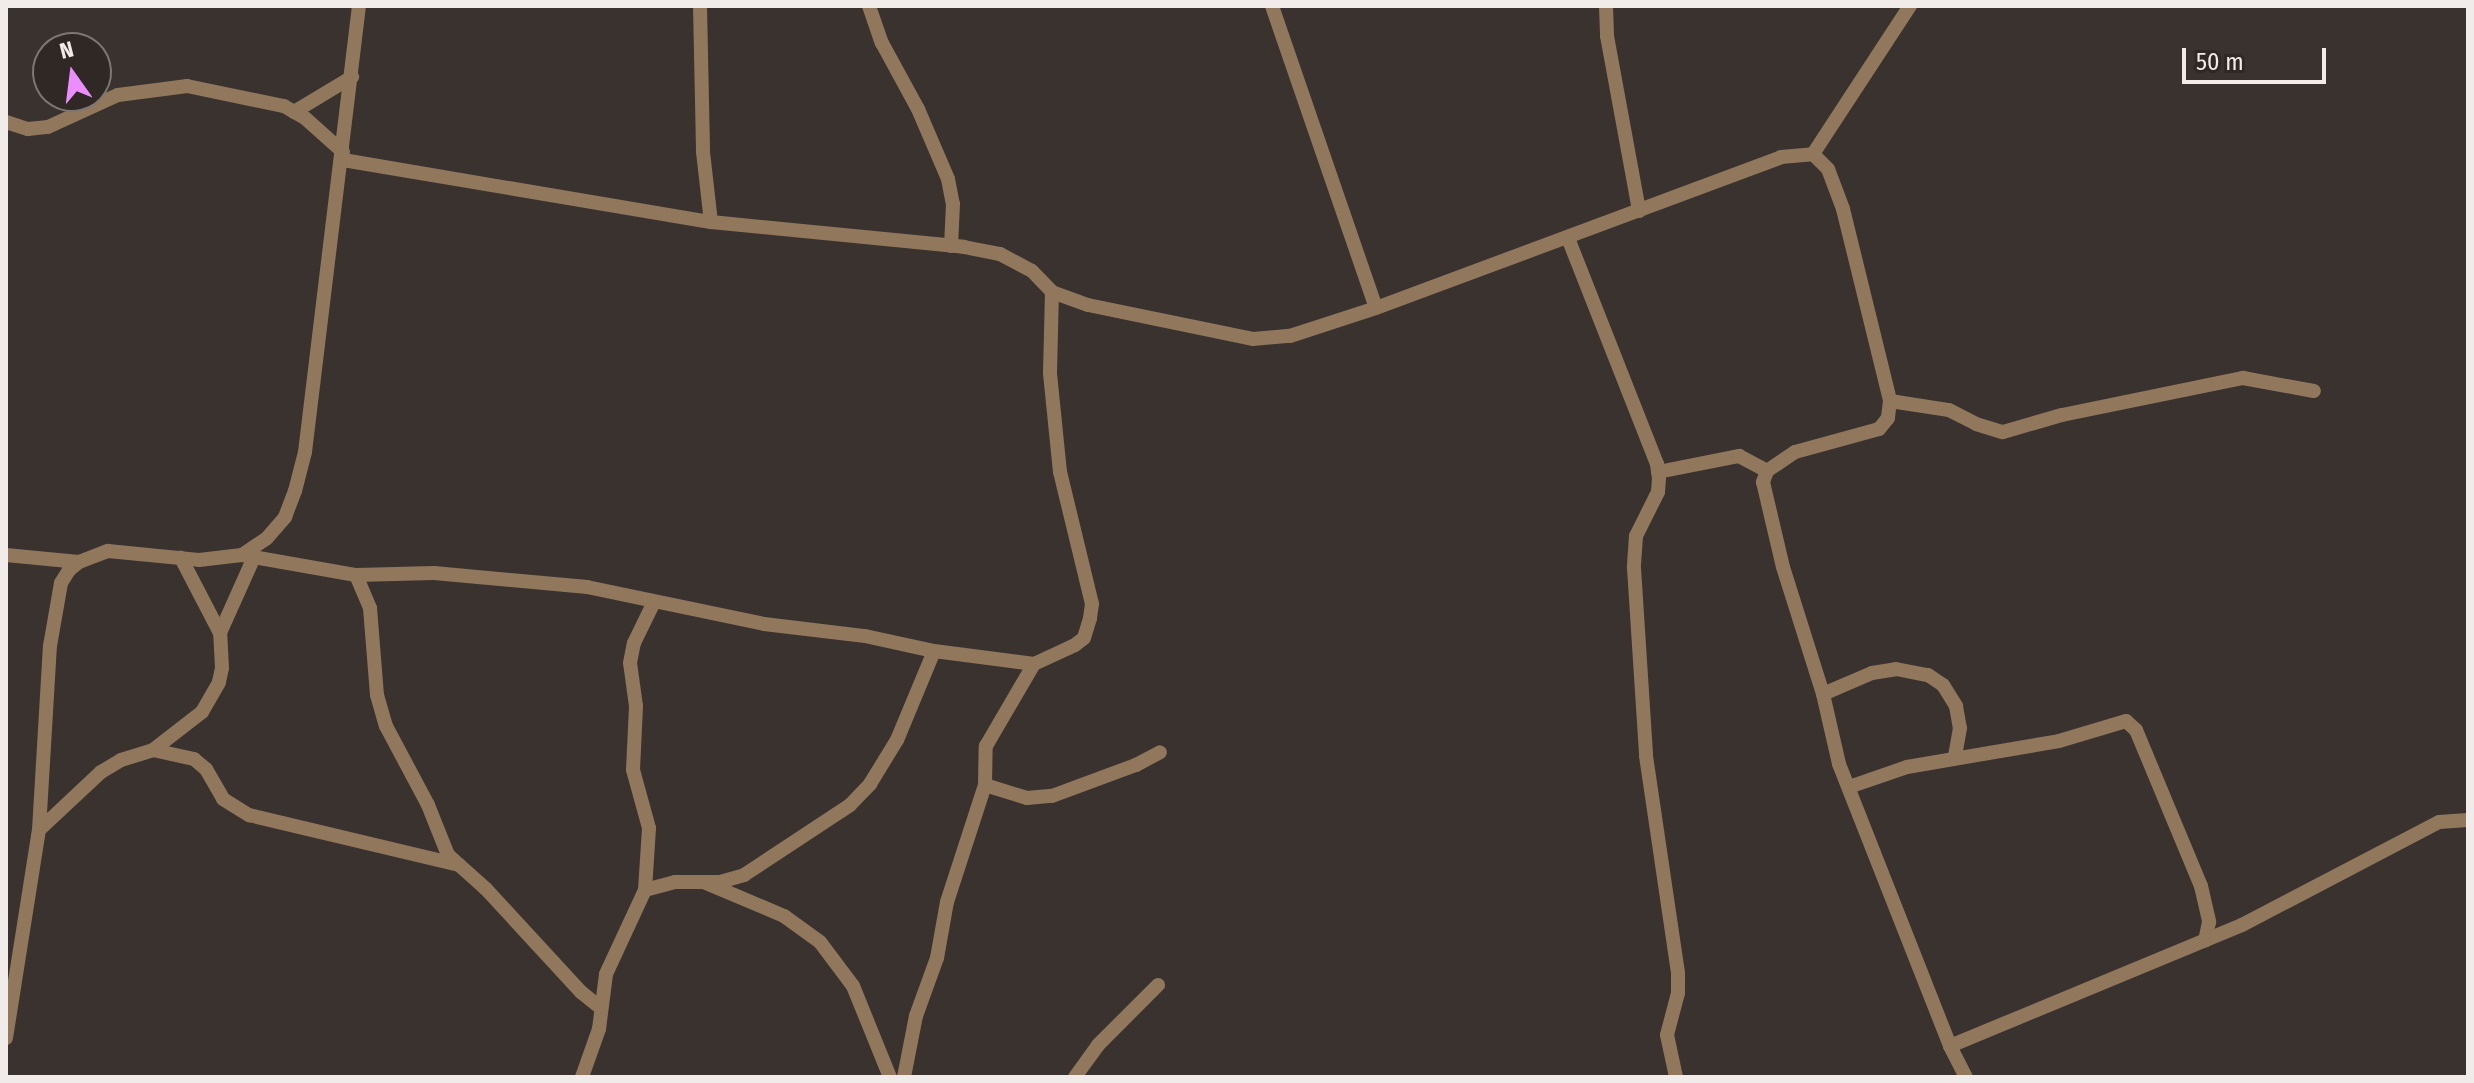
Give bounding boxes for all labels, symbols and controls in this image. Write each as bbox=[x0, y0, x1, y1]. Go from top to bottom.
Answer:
north arrow bbox=[32, 32, 112, 112]
scale bar bbox=[2186, 32, 2330, 82]
text: N bbox=[57, 35, 76, 65]
text: 50 m bbox=[2196, 48, 2244, 76]

